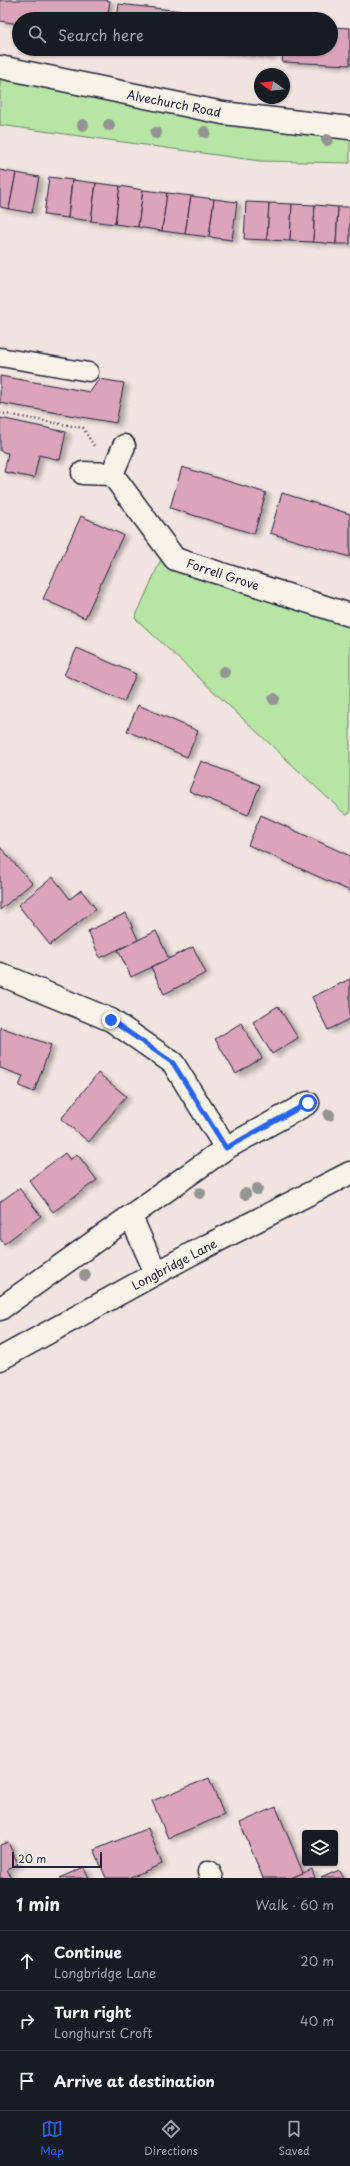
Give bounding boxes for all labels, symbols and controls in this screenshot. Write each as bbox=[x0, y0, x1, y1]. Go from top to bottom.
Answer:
search box bbox=[12, 12, 338, 56]
icon: search bbox=[26, 23, 48, 45]
text: Search here bbox=[58, 23, 144, 46]
north arrow bbox=[254, 68, 290, 104]
street label: Alvechurch Road bbox=[125, 85, 223, 121]
street label: Forrell Grove bbox=[184, 554, 262, 594]
route end bbox=[102, 1011, 120, 1029]
route start bbox=[299, 1094, 317, 1112]
street label: Longbridge Lane bbox=[128, 1234, 220, 1294]
map controls bbox=[302, 1830, 338, 1866]
button: layers bbox=[302, 1830, 338, 1866]
scale bar bbox=[12, 1850, 102, 1869]
text: 20 m bbox=[18, 1850, 46, 1867]
text: 1 min bbox=[16, 1891, 60, 1917]
text: Walk · 60 m bbox=[256, 1895, 334, 1914]
text: Continue bbox=[54, 1940, 122, 1963]
icon: ahead bbox=[16, 1950, 38, 1972]
text: 20 m bbox=[300, 1951, 334, 1970]
text: Longbridge Lane bbox=[54, 1963, 156, 1982]
text: Turn right bbox=[54, 2000, 131, 2023]
icon: right bbox=[16, 2010, 38, 2032]
text: 40 m bbox=[300, 2011, 334, 2030]
text: Longhurst Croft bbox=[54, 2023, 153, 2042]
text: Arrive at destination bbox=[54, 2069, 215, 2092]
icon: arrive bbox=[16, 2070, 38, 2092]
tab: Map bbox=[40, 2118, 64, 2159]
tab: Directions bbox=[144, 2118, 198, 2159]
tab: Saved bbox=[278, 2118, 310, 2159]

